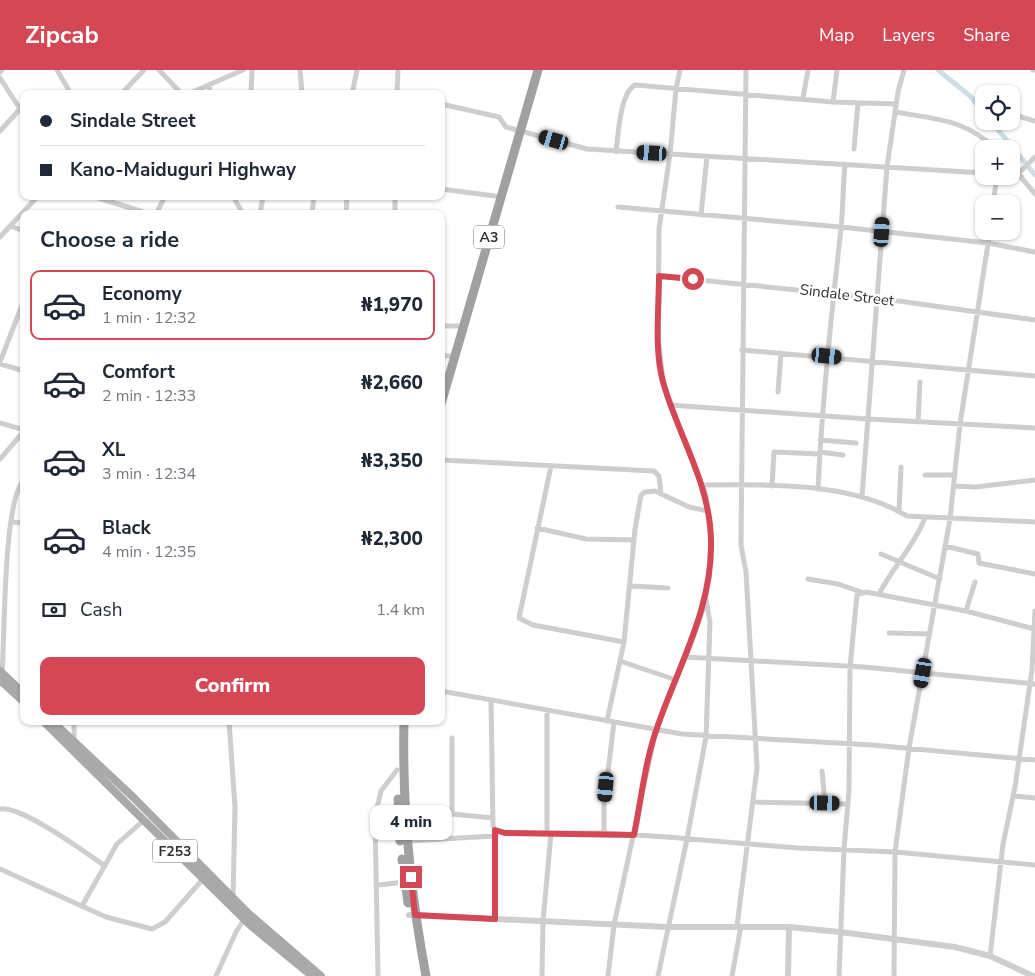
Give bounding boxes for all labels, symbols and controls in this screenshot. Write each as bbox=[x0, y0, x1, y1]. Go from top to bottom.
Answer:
text: Zipcab bbox=[25, 19, 99, 51]
text: Map bbox=[819, 23, 854, 47]
text: Layers bbox=[882, 23, 935, 47]
text: Share bbox=[963, 23, 1010, 47]
map controls bbox=[975, 85, 1020, 240]
button: locate bbox=[975, 85, 1020, 130]
text: Sindale Street bbox=[70, 108, 195, 134]
car bbox=[537, 129, 570, 151]
button: + bbox=[975, 140, 1020, 185]
car bbox=[636, 145, 667, 161]
text: Kano-Maiduguri Highway bbox=[70, 157, 296, 183]
button: − bbox=[975, 195, 1020, 240]
car bbox=[873, 217, 890, 247]
text: Choose a ride bbox=[40, 225, 179, 255]
road number: A3 bbox=[474, 226, 504, 248]
route start bbox=[682, 268, 704, 290]
street label: Sindale Street bbox=[799, 279, 896, 311]
text: Economy bbox=[102, 281, 182, 307]
icon: car bbox=[42, 283, 87, 328]
text: ₦1,970 bbox=[361, 292, 423, 318]
text: 1 min · 12:32 bbox=[102, 307, 196, 329]
car bbox=[811, 347, 842, 365]
text: Comfort bbox=[102, 359, 175, 385]
icon: car bbox=[42, 361, 87, 406]
text: ₦2,660 bbox=[361, 370, 423, 396]
text: 2 min · 12:33 bbox=[102, 385, 196, 407]
text: XL bbox=[102, 437, 125, 463]
icon: car bbox=[42, 439, 87, 484]
text: ₦3,350 bbox=[361, 448, 423, 474]
text: 3 min · 12:34 bbox=[102, 463, 196, 485]
text: Black bbox=[102, 515, 151, 541]
icon: car bbox=[42, 517, 87, 562]
text: ₦2,300 bbox=[361, 526, 423, 552]
text: 4 min · 12:35 bbox=[102, 541, 196, 563]
icon: cash bbox=[40, 596, 68, 624]
text: Cash bbox=[80, 597, 122, 623]
text: 1.4 km bbox=[376, 599, 425, 621]
button: Confirm bbox=[40, 657, 425, 715]
car bbox=[913, 657, 932, 689]
car bbox=[597, 771, 614, 803]
car bbox=[809, 795, 840, 811]
callout: 4 min bbox=[370, 804, 452, 840]
text: 4 min bbox=[390, 811, 432, 833]
road number: F253 bbox=[152, 839, 198, 862]
route end bbox=[400, 866, 422, 888]

